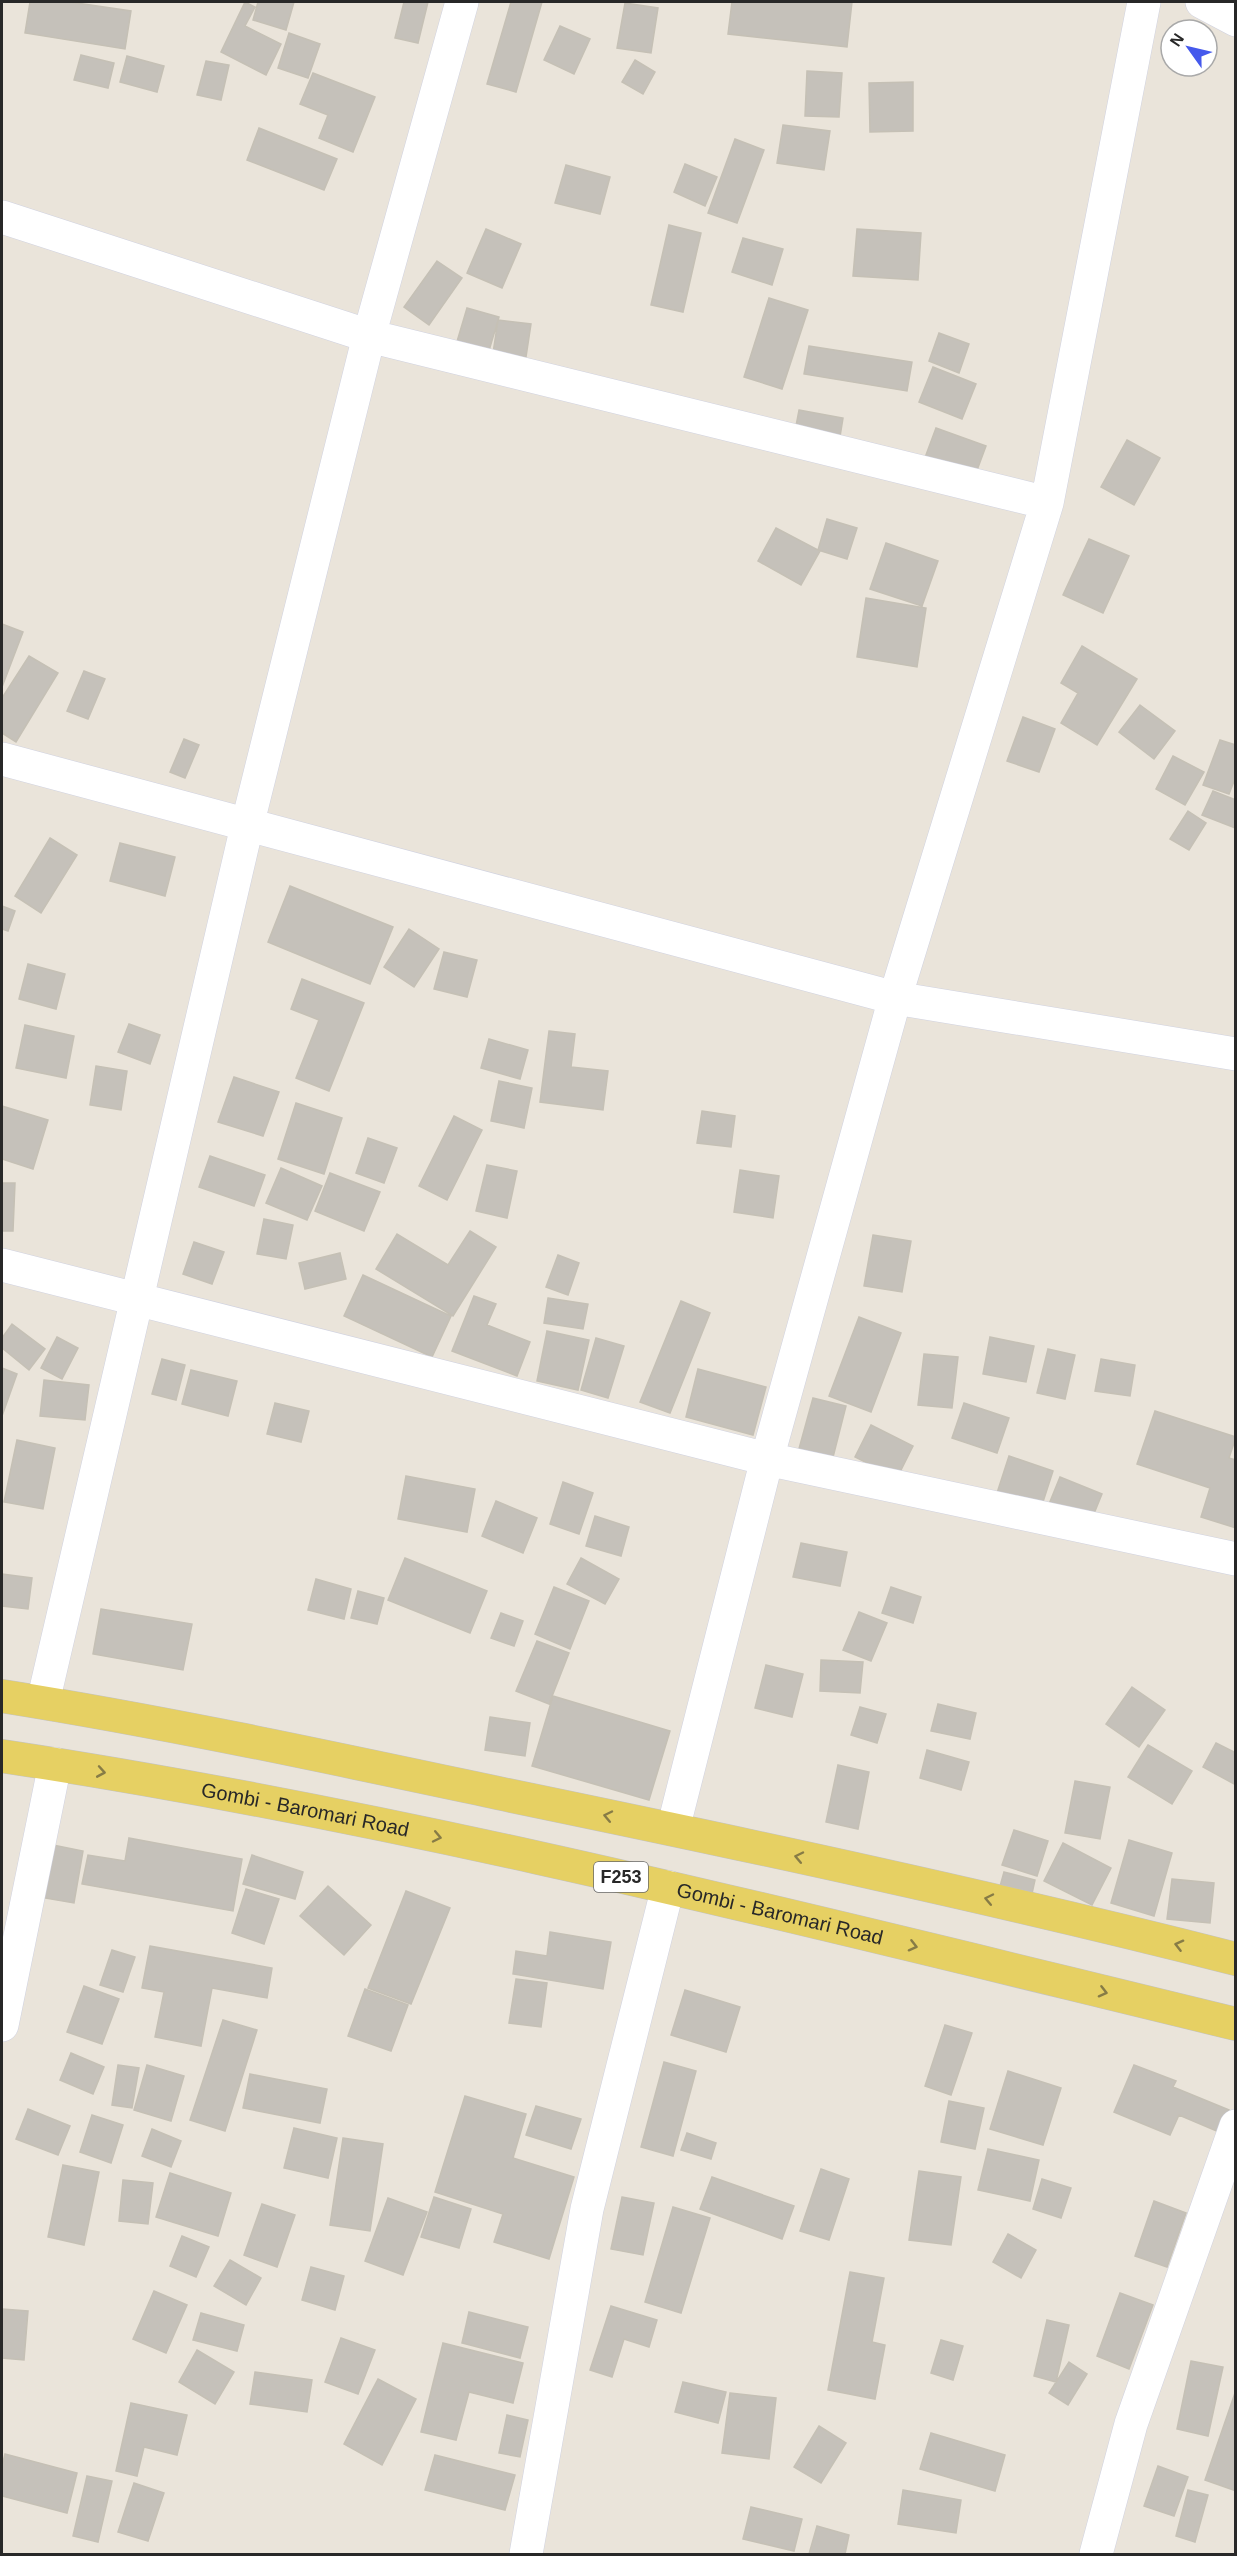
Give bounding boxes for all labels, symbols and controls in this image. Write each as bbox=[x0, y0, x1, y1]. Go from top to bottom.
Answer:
north arrow bbox=[1159, 18, 1219, 78]
text: N bbox=[1167, 30, 1187, 49]
one-way arrow bbox=[96, 1766, 105, 1778]
street label: Gombi - Baromari Road bbox=[200, 1779, 411, 1841]
one-way arrow bbox=[604, 1810, 614, 1823]
one-way arrow bbox=[431, 1829, 441, 1842]
one-way arrow bbox=[794, 1851, 804, 1864]
road number: F253 bbox=[594, 1862, 648, 1892]
street label: Gombi - Baromari Road bbox=[675, 1879, 885, 1949]
one-way arrow bbox=[985, 1893, 995, 1906]
one-way arrow bbox=[908, 1939, 918, 1952]
one-way arrow bbox=[1174, 1939, 1184, 1952]
one-way arrow bbox=[1097, 1984, 1107, 1997]

